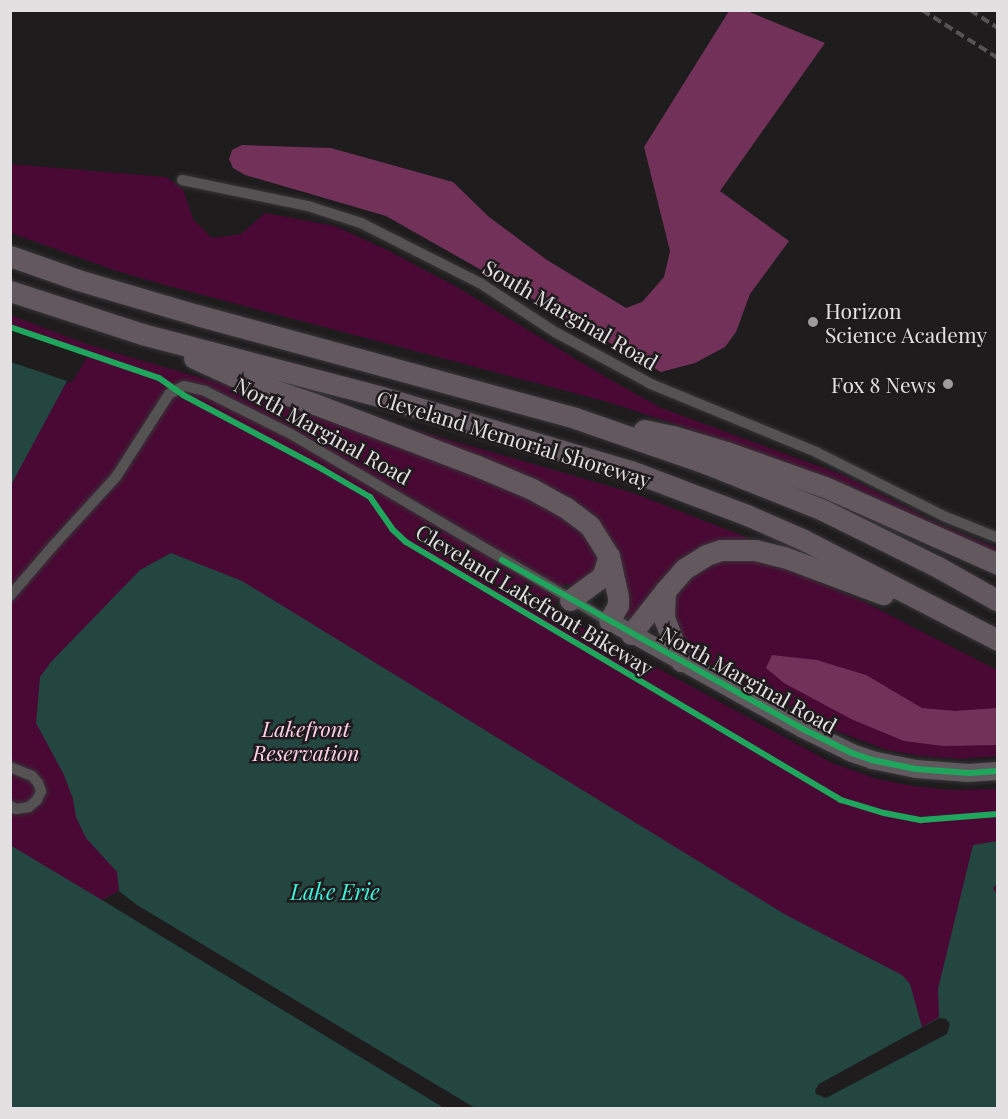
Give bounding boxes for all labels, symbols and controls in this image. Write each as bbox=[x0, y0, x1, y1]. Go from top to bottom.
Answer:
street label: South Marginal Road bbox=[479, 254, 663, 374]
place label: Horizon Science Academy bbox=[825, 297, 988, 347]
marker: Horizon Science Academy bbox=[806, 315, 820, 329]
street label: North Marginal Road bbox=[231, 371, 415, 489]
place label: Fox 8 News bbox=[831, 371, 936, 397]
marker: Fox 8 News bbox=[941, 377, 955, 391]
street label: Cleveland Memorial Shoreway bbox=[374, 384, 654, 492]
street label: Cleveland Lakefront Bikeway bbox=[412, 518, 658, 680]
street label: North Marginal Road bbox=[657, 620, 841, 738]
park label: Lakefront Reservation bbox=[253, 715, 359, 765]
water label: Lake Erie bbox=[290, 879, 380, 905]

